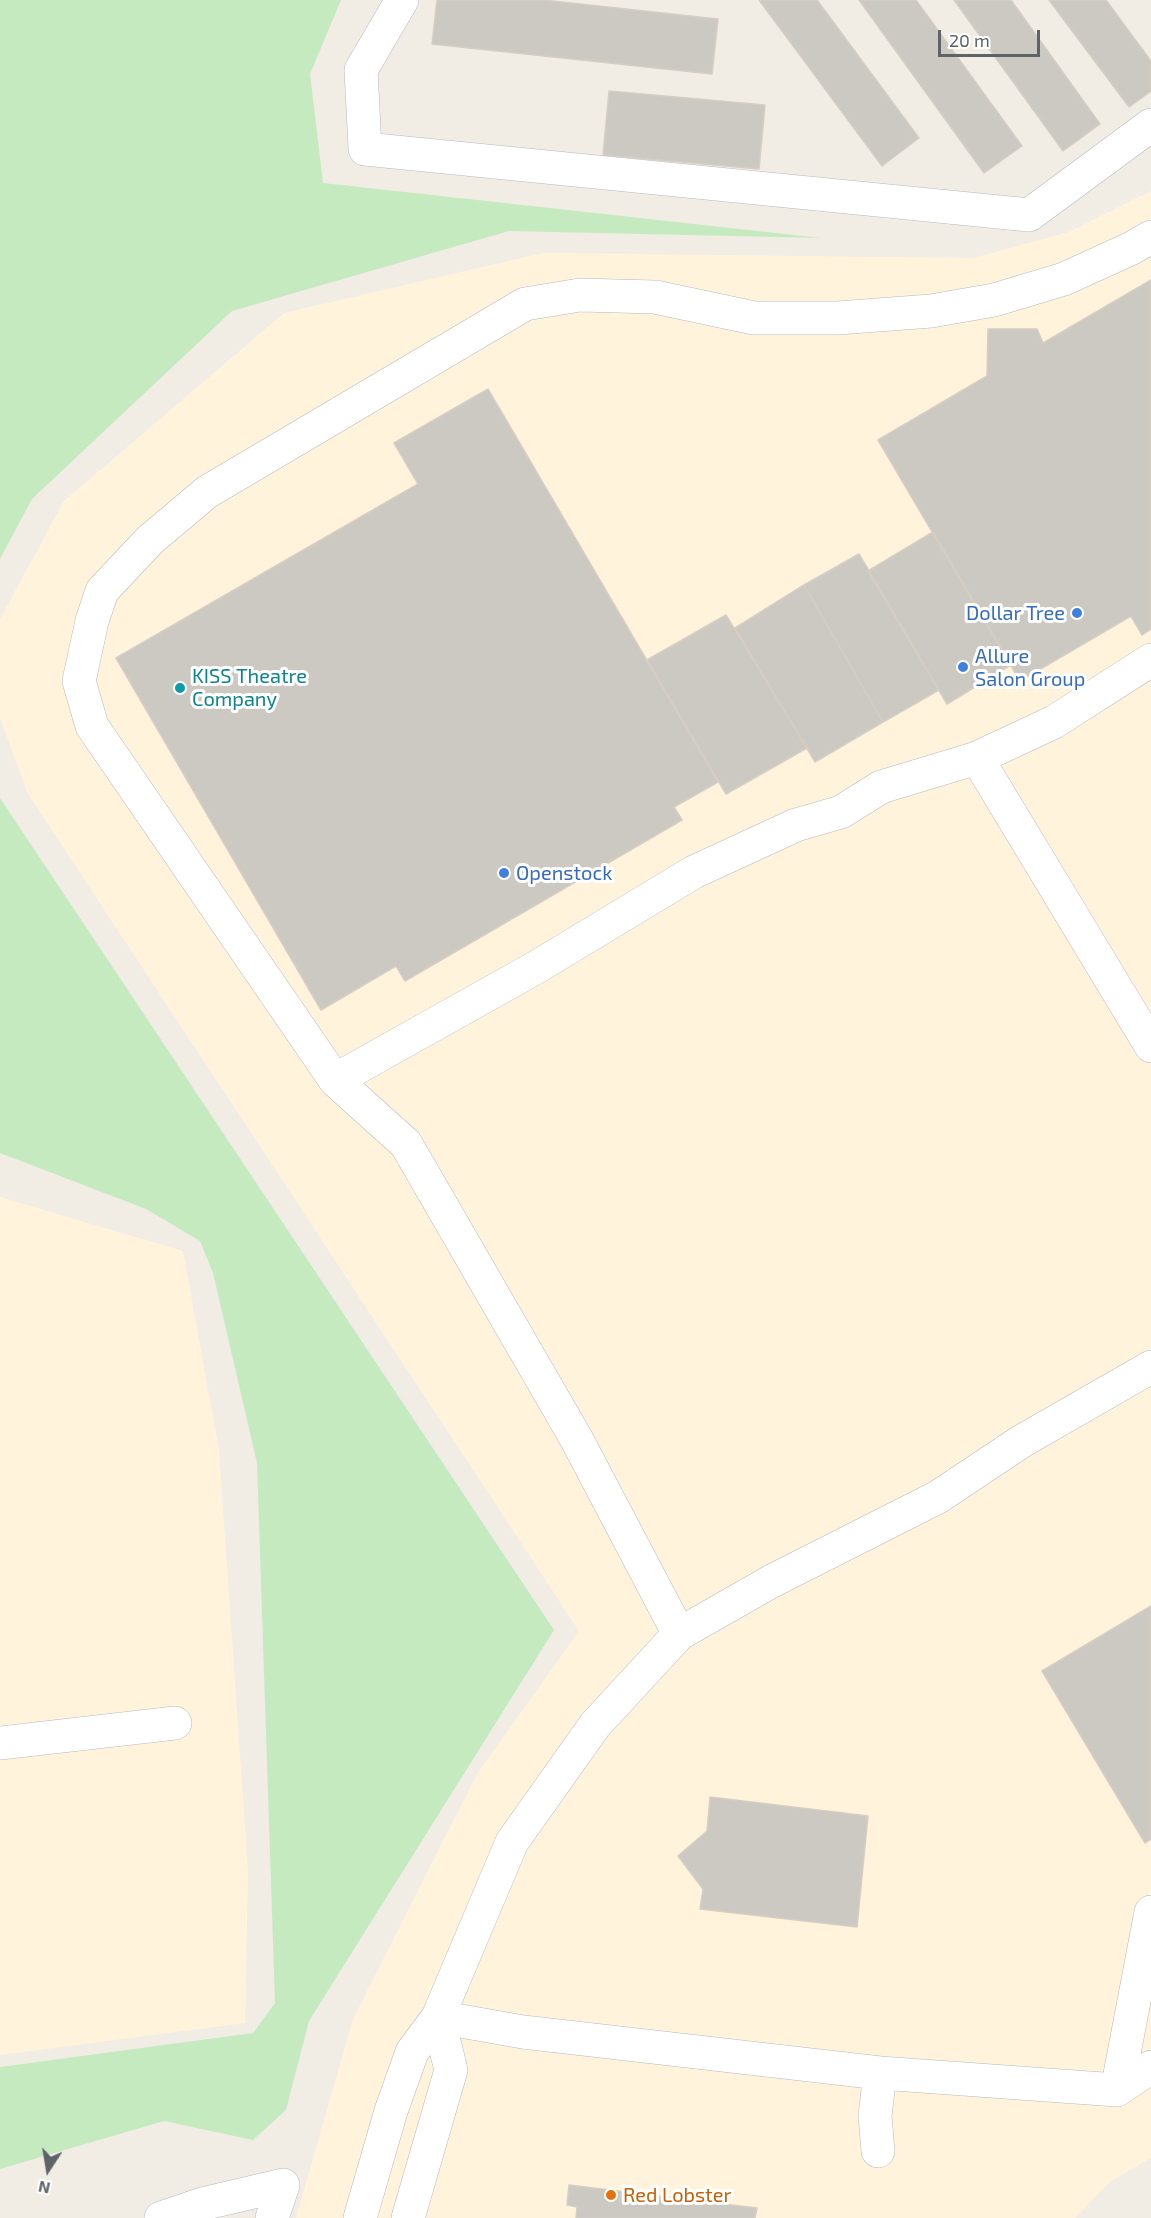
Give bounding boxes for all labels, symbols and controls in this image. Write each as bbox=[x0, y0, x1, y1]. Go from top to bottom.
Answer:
scale bar bbox=[941, 18, 1043, 56]
text: 20 m bbox=[949, 29, 990, 51]
place label: Dollar Tree bbox=[966, 601, 1065, 625]
marker: Dollar Tree bbox=[1070, 606, 1084, 620]
place label: Allure Salon Group bbox=[975, 644, 1085, 691]
marker: Allure Salon Group bbox=[956, 660, 970, 674]
place label: KISS Theatre Company bbox=[192, 664, 307, 711]
marker: KISS Theatre Company bbox=[173, 681, 187, 695]
place label: Openstock bbox=[516, 861, 612, 885]
marker: Openstock bbox=[497, 866, 511, 880]
north arrow bbox=[18, 2140, 78, 2200]
text: N bbox=[37, 2178, 52, 2199]
place label: Red Lobster bbox=[623, 2183, 731, 2207]
marker: Red Lobster bbox=[604, 2188, 618, 2202]

